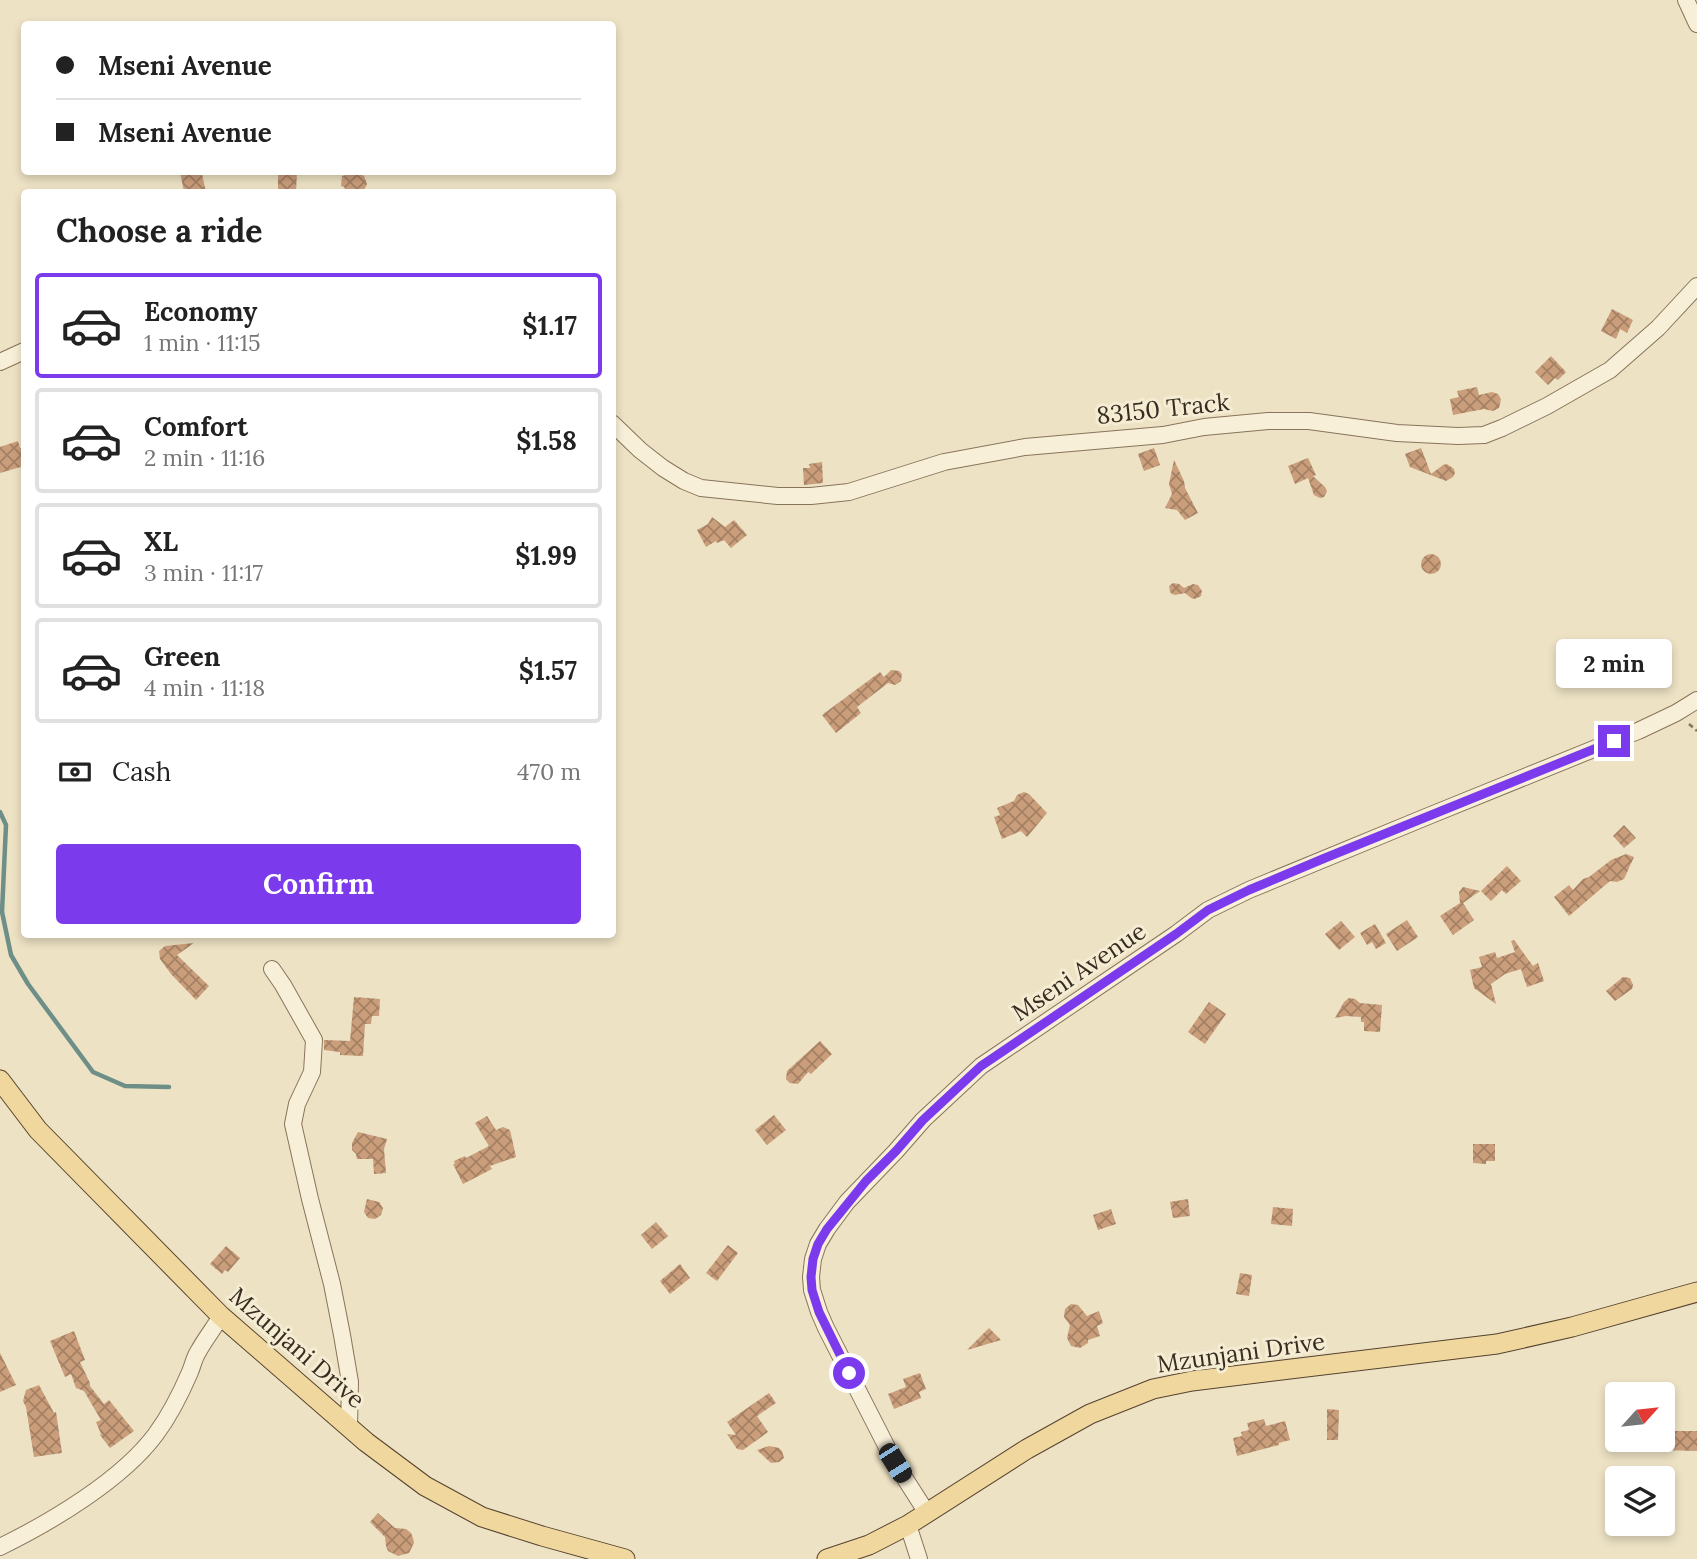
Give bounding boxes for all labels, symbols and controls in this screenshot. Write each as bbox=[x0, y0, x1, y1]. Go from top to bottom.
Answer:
text: Mseni Avenue bbox=[98, 49, 272, 82]
text: Mseni Avenue bbox=[98, 116, 272, 149]
text: Choose a ride bbox=[56, 210, 263, 251]
icon: car bbox=[60, 294, 123, 357]
text: Economy bbox=[144, 295, 257, 328]
text: $1.17 bbox=[522, 309, 577, 342]
text: 1 min · 11:15 bbox=[144, 328, 261, 357]
street label: 83150 Track bbox=[1095, 386, 1231, 431]
icon: car bbox=[60, 409, 123, 472]
text: Comfort bbox=[144, 410, 248, 443]
text: $1.58 bbox=[516, 424, 577, 457]
text: 2 min · 11:16 bbox=[144, 443, 265, 472]
icon: car bbox=[60, 524, 123, 587]
text: XL bbox=[144, 525, 178, 558]
text: $1.99 bbox=[515, 539, 577, 572]
text: 3 min · 11:17 bbox=[144, 558, 263, 587]
icon: car bbox=[60, 639, 123, 702]
text: Green bbox=[144, 640, 220, 673]
callout: 2 min bbox=[1556, 640, 1672, 688]
text: 2 min bbox=[1583, 649, 1645, 678]
text: $1.57 bbox=[519, 654, 577, 687]
text: 4 min · 11:18 bbox=[144, 673, 265, 702]
route end bbox=[1598, 725, 1630, 757]
icon: cash bbox=[56, 753, 94, 791]
text: Cash bbox=[112, 755, 171, 788]
text: 470 m bbox=[517, 757, 581, 786]
button: Confirm bbox=[56, 844, 581, 924]
street label: Mseni Avenue bbox=[1006, 915, 1152, 1028]
street label: Mzunjani Drive bbox=[223, 1280, 371, 1415]
street label: Mzunjani Drive bbox=[1155, 1325, 1327, 1380]
route start bbox=[833, 1357, 865, 1389]
north arrow bbox=[1605, 1382, 1675, 1452]
map controls bbox=[1605, 1382, 1675, 1536]
car bbox=[875, 1440, 916, 1486]
button: layers bbox=[1605, 1466, 1675, 1536]

